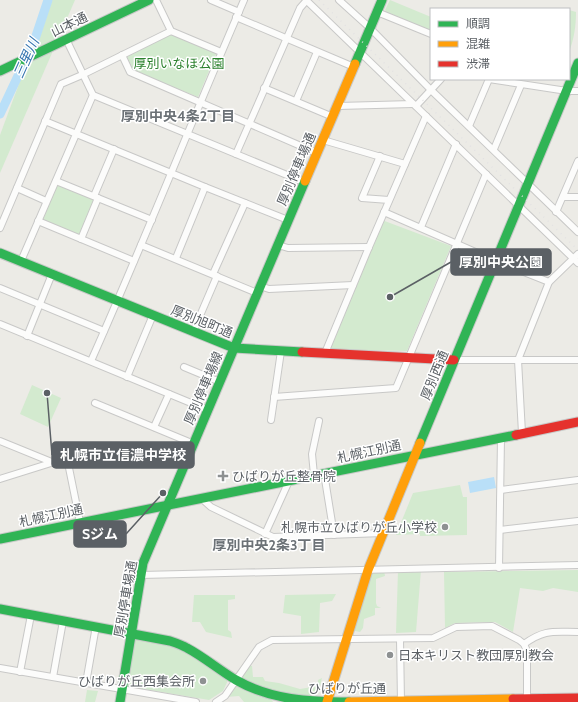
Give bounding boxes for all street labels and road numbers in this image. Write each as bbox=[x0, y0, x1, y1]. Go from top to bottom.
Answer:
street label: 山本通 bbox=[48, 8, 90, 40]
street label: 厚別停車場通 bbox=[273, 130, 319, 208]
street label: 厚別旭町通 bbox=[169, 301, 235, 341]
street label: 厚別西通 bbox=[417, 348, 451, 402]
street label: 厚別停車場線 bbox=[180, 349, 226, 427]
street label: 札幌江別通 bbox=[336, 436, 402, 466]
street label: 札幌江別通 bbox=[18, 500, 84, 530]
street label: 厚別停車場通 bbox=[110, 559, 140, 639]
street label: ひばりが丘通 bbox=[308, 680, 386, 696]

